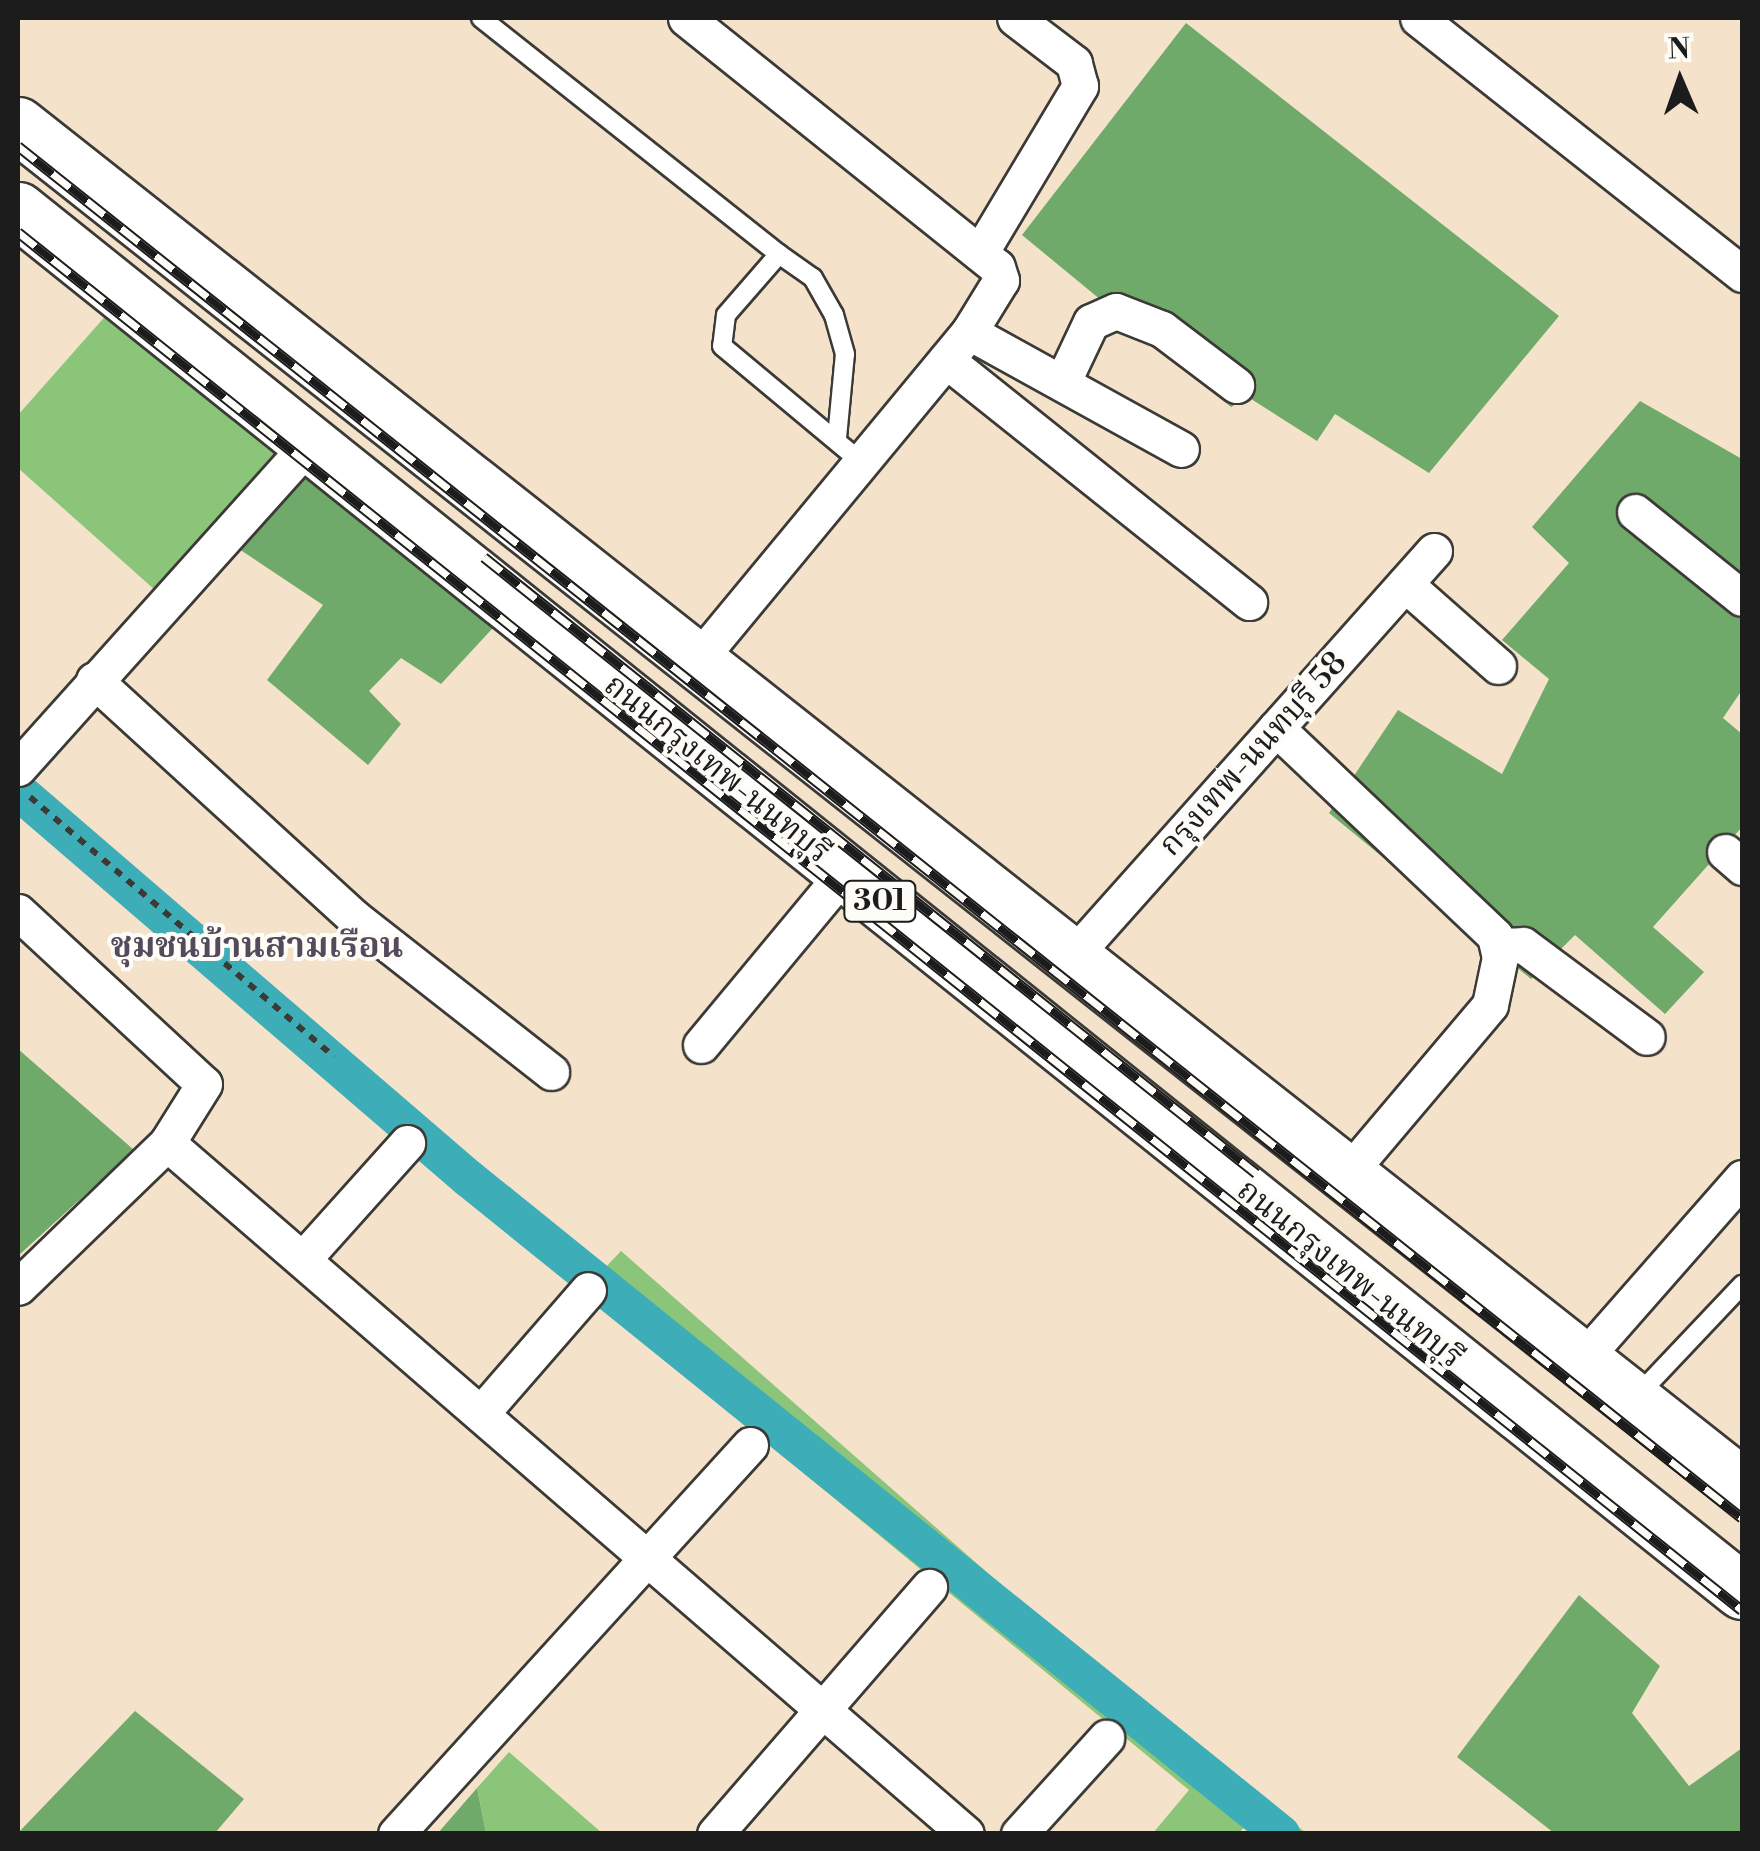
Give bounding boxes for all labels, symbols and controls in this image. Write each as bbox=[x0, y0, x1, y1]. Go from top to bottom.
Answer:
north arrow bbox=[1630, 30, 1730, 130]
text: N bbox=[1667, 32, 1691, 67]
street label: กรุงเทพ-นนทบุรี 58 bbox=[1151, 644, 1355, 864]
street label: ถนนกรุงเทพ-นนทบุรี bbox=[596, 666, 838, 872]
road number: 301 bbox=[842, 876, 918, 926]
district label: ชุมชนบ้านสามเรือน bbox=[111, 926, 403, 968]
street label: ถนนกรุงเทพ-นนทบุรี bbox=[1229, 1171, 1471, 1377]

